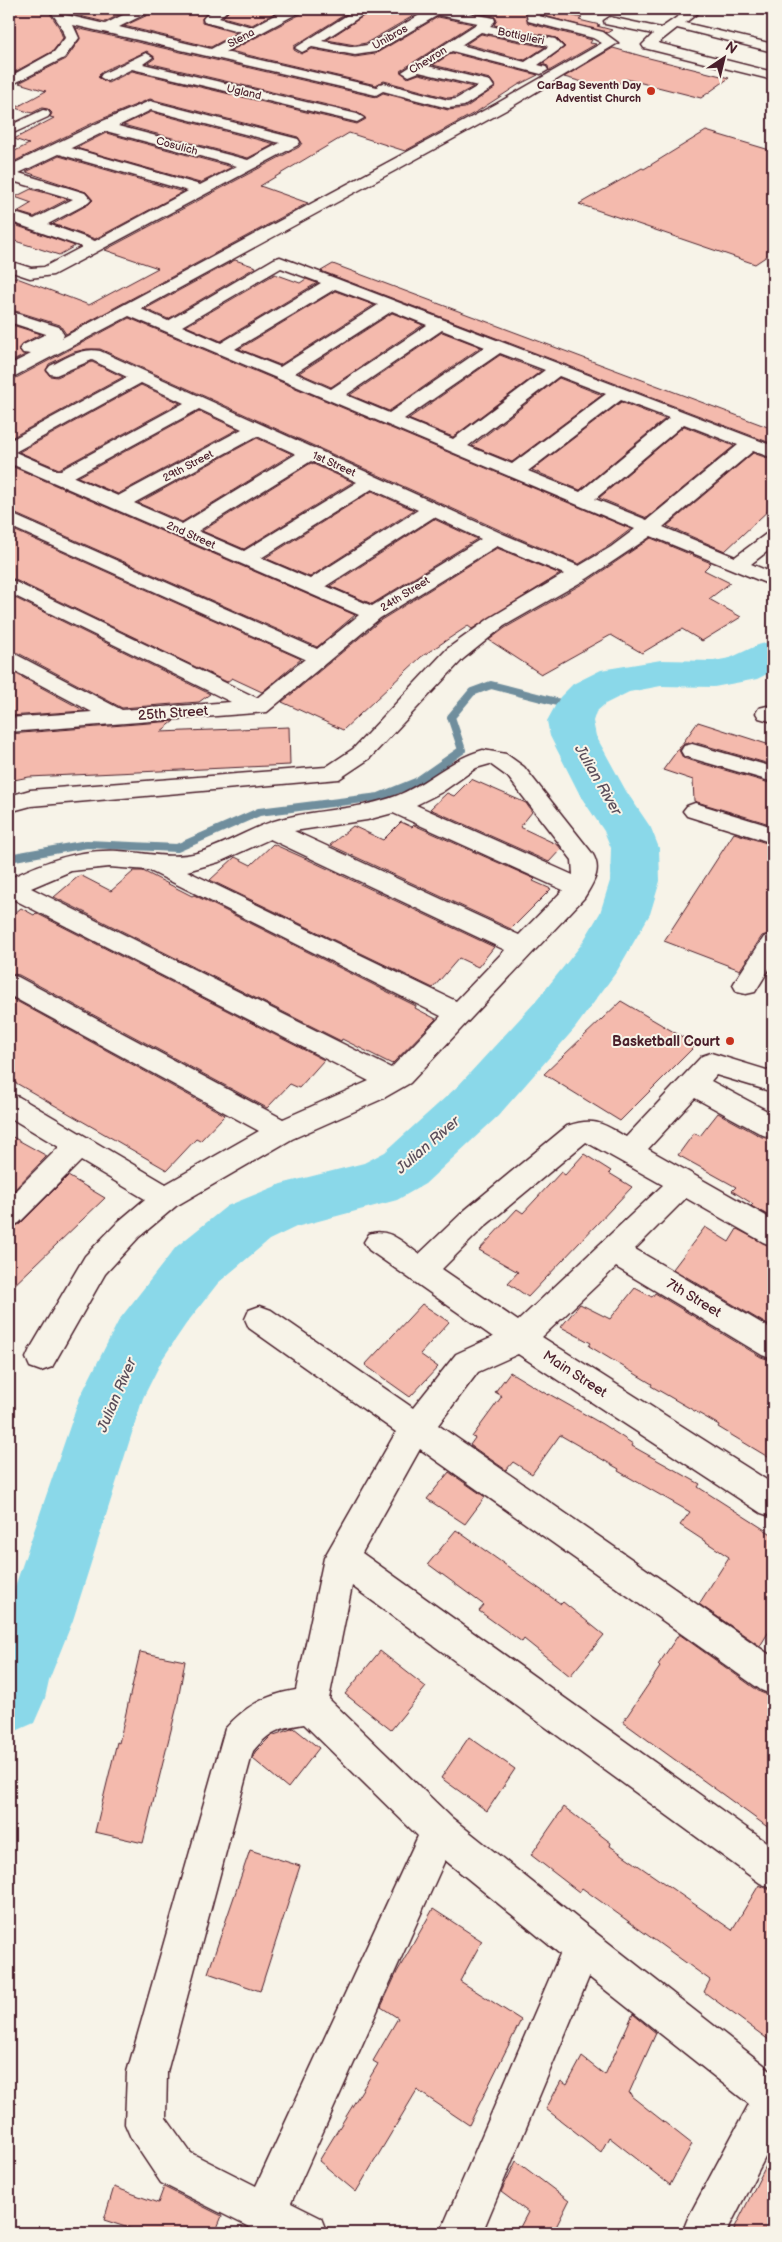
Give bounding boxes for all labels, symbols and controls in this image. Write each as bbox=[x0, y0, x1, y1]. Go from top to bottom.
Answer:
street label: Unibros bbox=[370, 21, 410, 52]
street label: Bottiglieri bbox=[496, 25, 546, 47]
street label: Stena bbox=[225, 26, 257, 50]
north arrow bbox=[700, 32, 750, 82]
text: N bbox=[722, 38, 740, 58]
street label: Chevron bbox=[407, 43, 449, 77]
place label: CarBag Seventh Day Adventist Church bbox=[537, 79, 641, 105]
street label: Ugland bbox=[225, 82, 263, 102]
marker: CarBag Seventh Day Adventist Church bbox=[645, 85, 657, 97]
street label: Cosulich bbox=[155, 134, 199, 158]
street label: 29th Street bbox=[161, 447, 216, 485]
street label: 1st Street bbox=[310, 449, 358, 480]
street label: 2nd Street bbox=[165, 518, 218, 552]
street label: 24th Street bbox=[378, 573, 432, 614]
street label: 25th Street bbox=[137, 702, 209, 724]
water label: Julian River bbox=[570, 740, 627, 820]
place label: Basketball Court bbox=[612, 1033, 720, 1050]
marker: Basketball Court bbox=[724, 1035, 736, 1047]
water label: Julian River bbox=[391, 1111, 465, 1179]
street label: 7th Street bbox=[664, 1275, 725, 1321]
street label: Main Street bbox=[540, 1347, 611, 1401]
water label: Julian River bbox=[93, 1354, 142, 1436]

